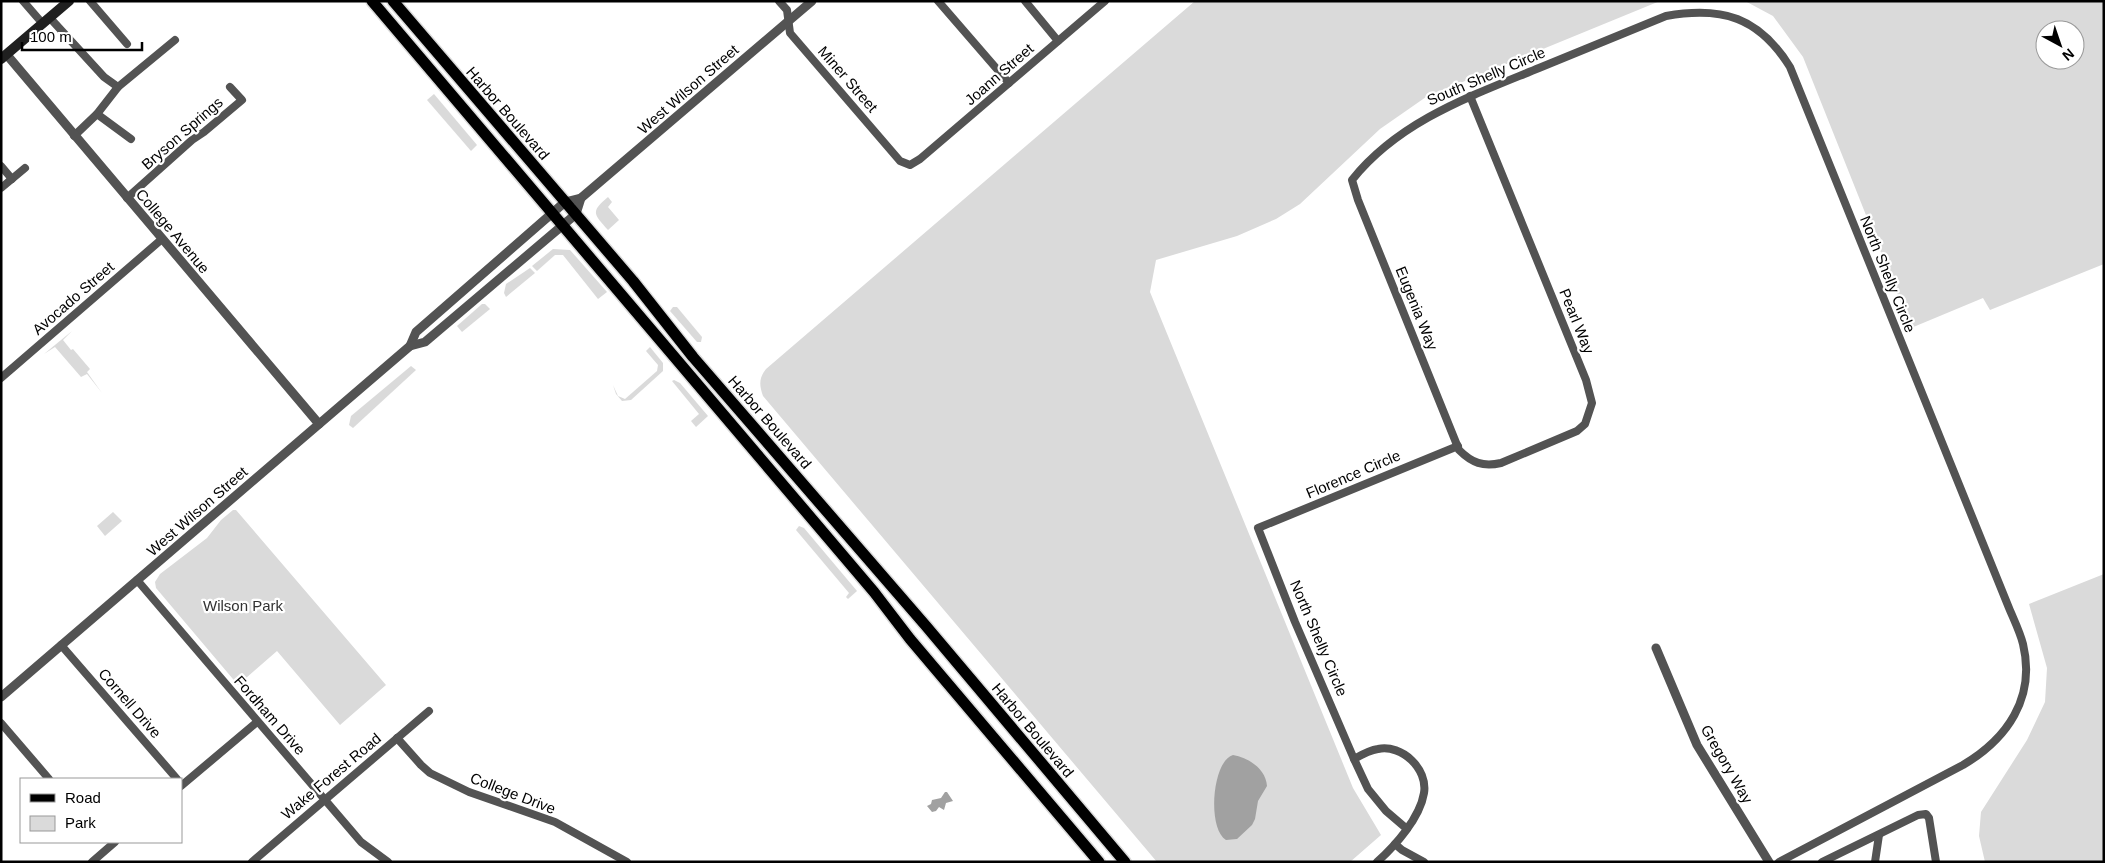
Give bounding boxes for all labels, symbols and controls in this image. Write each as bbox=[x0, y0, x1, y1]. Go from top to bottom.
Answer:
scale bar bbox=[22, 20, 142, 52]
north arrow bbox=[2035, 20, 2085, 70]
text: 100 m bbox=[30, 28, 72, 45]
street label: Joann Street bbox=[961, 39, 1037, 108]
street label: West Wilson Street bbox=[634, 40, 742, 137]
street label: Miner Street bbox=[815, 43, 882, 116]
street label: South Shelly Circle bbox=[1424, 43, 1548, 109]
text: N bbox=[2059, 46, 2077, 64]
street label: Harbor Boulevard bbox=[463, 63, 553, 163]
street label: Bryson Springs bbox=[138, 93, 226, 173]
street label: College Avenue bbox=[133, 185, 213, 277]
street label: North Shelly Circle bbox=[1857, 213, 1919, 335]
street label: Avocado Street bbox=[29, 257, 118, 338]
street label: Eugenia Way bbox=[1393, 264, 1442, 353]
street label: Pearl Way bbox=[1556, 286, 1598, 356]
street label: Harbor Boulevard bbox=[725, 372, 815, 472]
street label: Florence Circle bbox=[1303, 446, 1403, 502]
street label: West Wilson Street bbox=[143, 462, 251, 559]
street label: North Shelly Circle bbox=[1287, 578, 1351, 698]
park label: Wilson Park bbox=[203, 597, 284, 614]
street label: Cornell Drive bbox=[95, 665, 165, 741]
street label: Fordham Drive bbox=[231, 672, 309, 758]
street label: Harbor Boulevard bbox=[989, 680, 1077, 780]
street label: Gregory Way bbox=[1698, 722, 1757, 807]
street label: Wake Forest Road bbox=[278, 729, 384, 823]
street label: College Drive bbox=[468, 769, 558, 817]
legend bbox=[20, 778, 182, 843]
text: Road bbox=[65, 789, 101, 806]
text: Park bbox=[65, 814, 96, 831]

